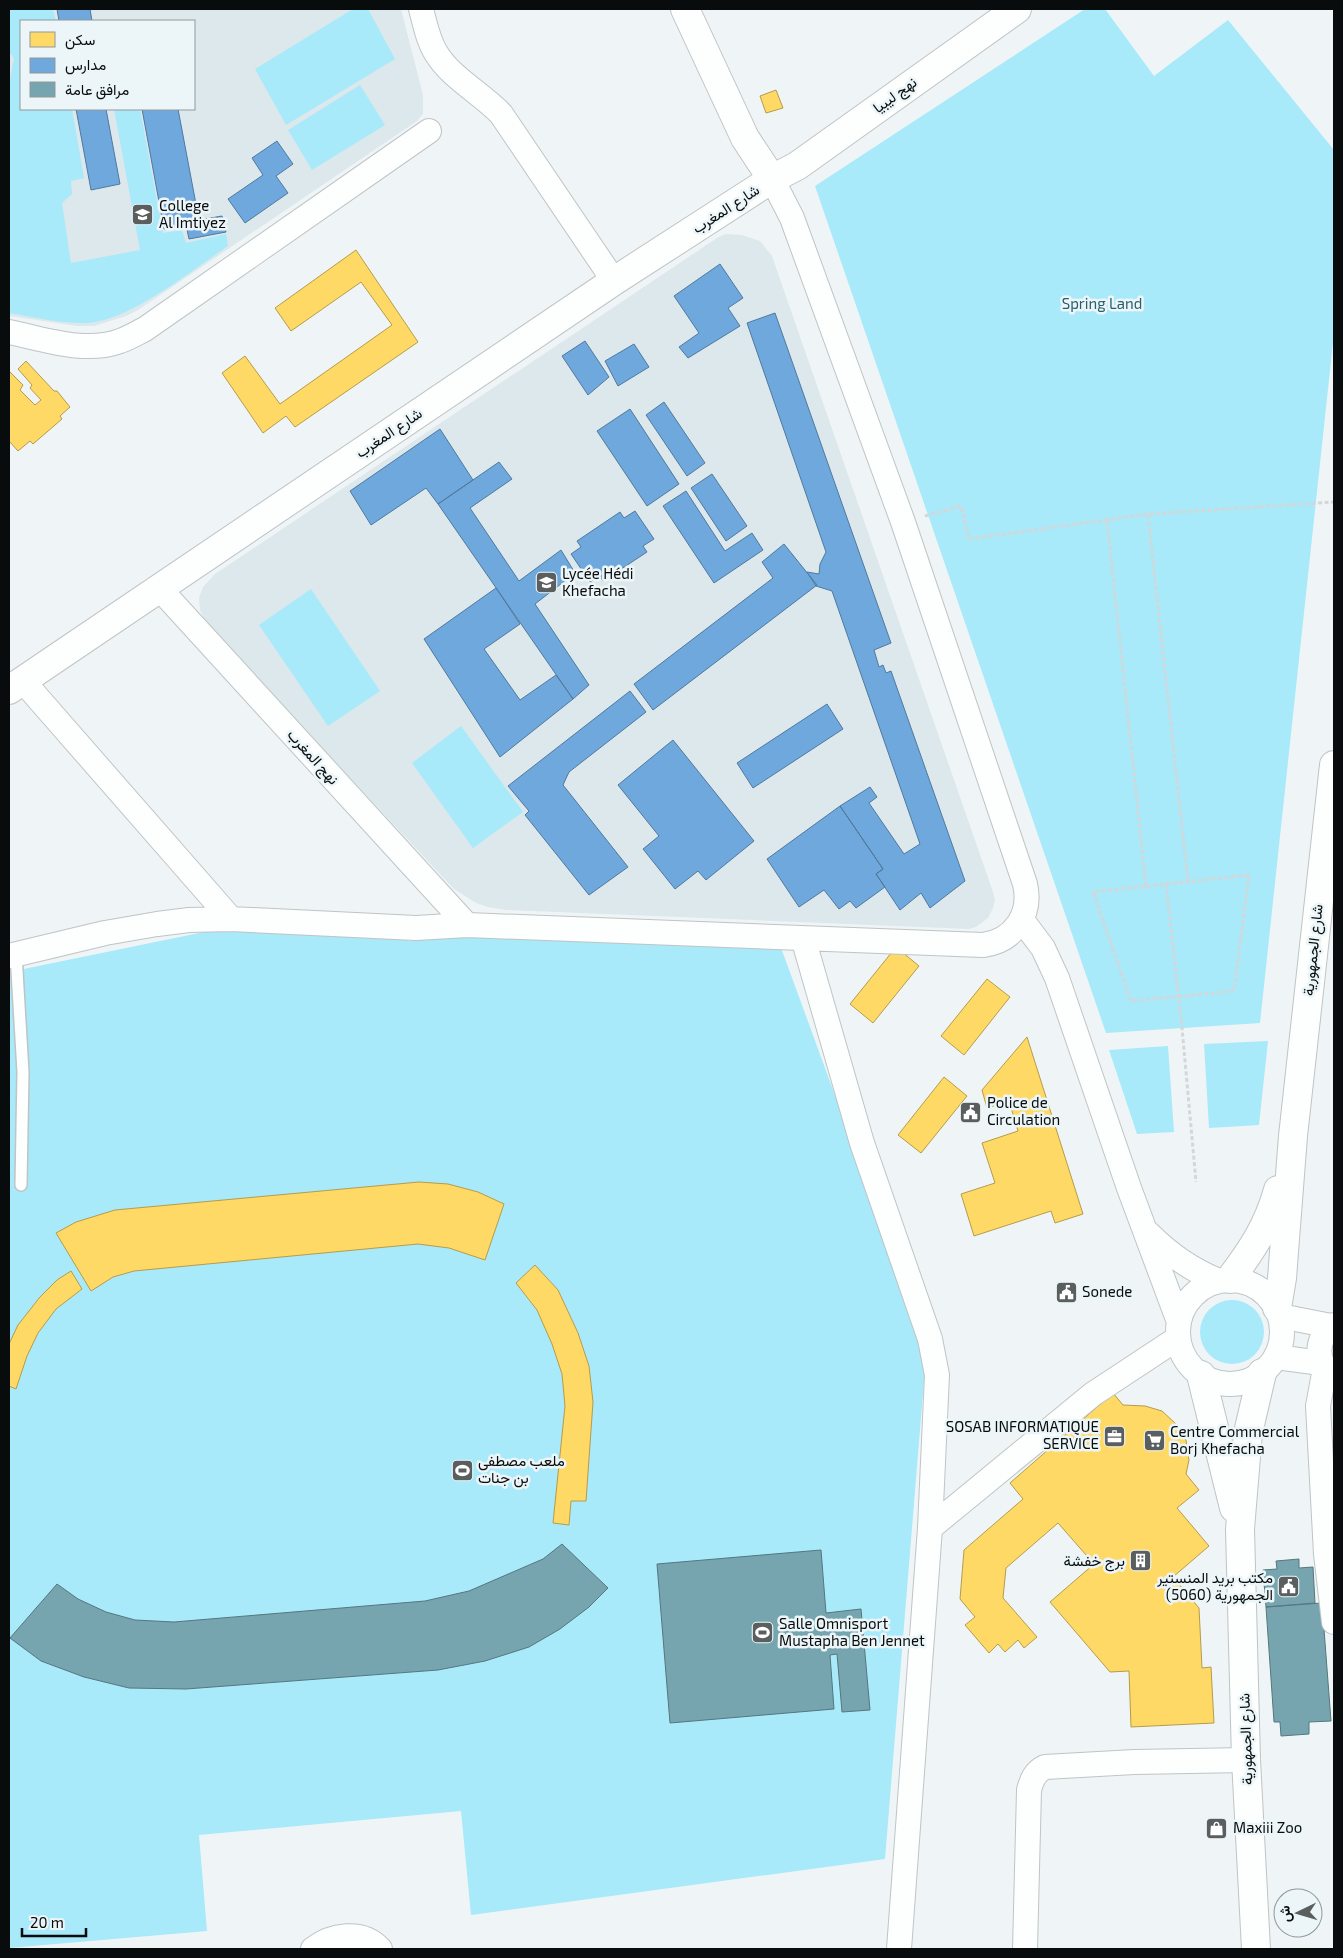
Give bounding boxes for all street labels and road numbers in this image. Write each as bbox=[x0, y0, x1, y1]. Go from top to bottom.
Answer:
street label: نهج ليبيا bbox=[869, 72, 922, 119]
street label: شارع المغرب bbox=[689, 180, 764, 239]
street label: شارع المغرب bbox=[352, 403, 427, 463]
street label: نهج المغرب bbox=[282, 725, 343, 790]
street label: شارع الجمهورية bbox=[1298, 903, 1329, 997]
street label: شارع الجمهورية bbox=[1234, 1693, 1259, 1785]

